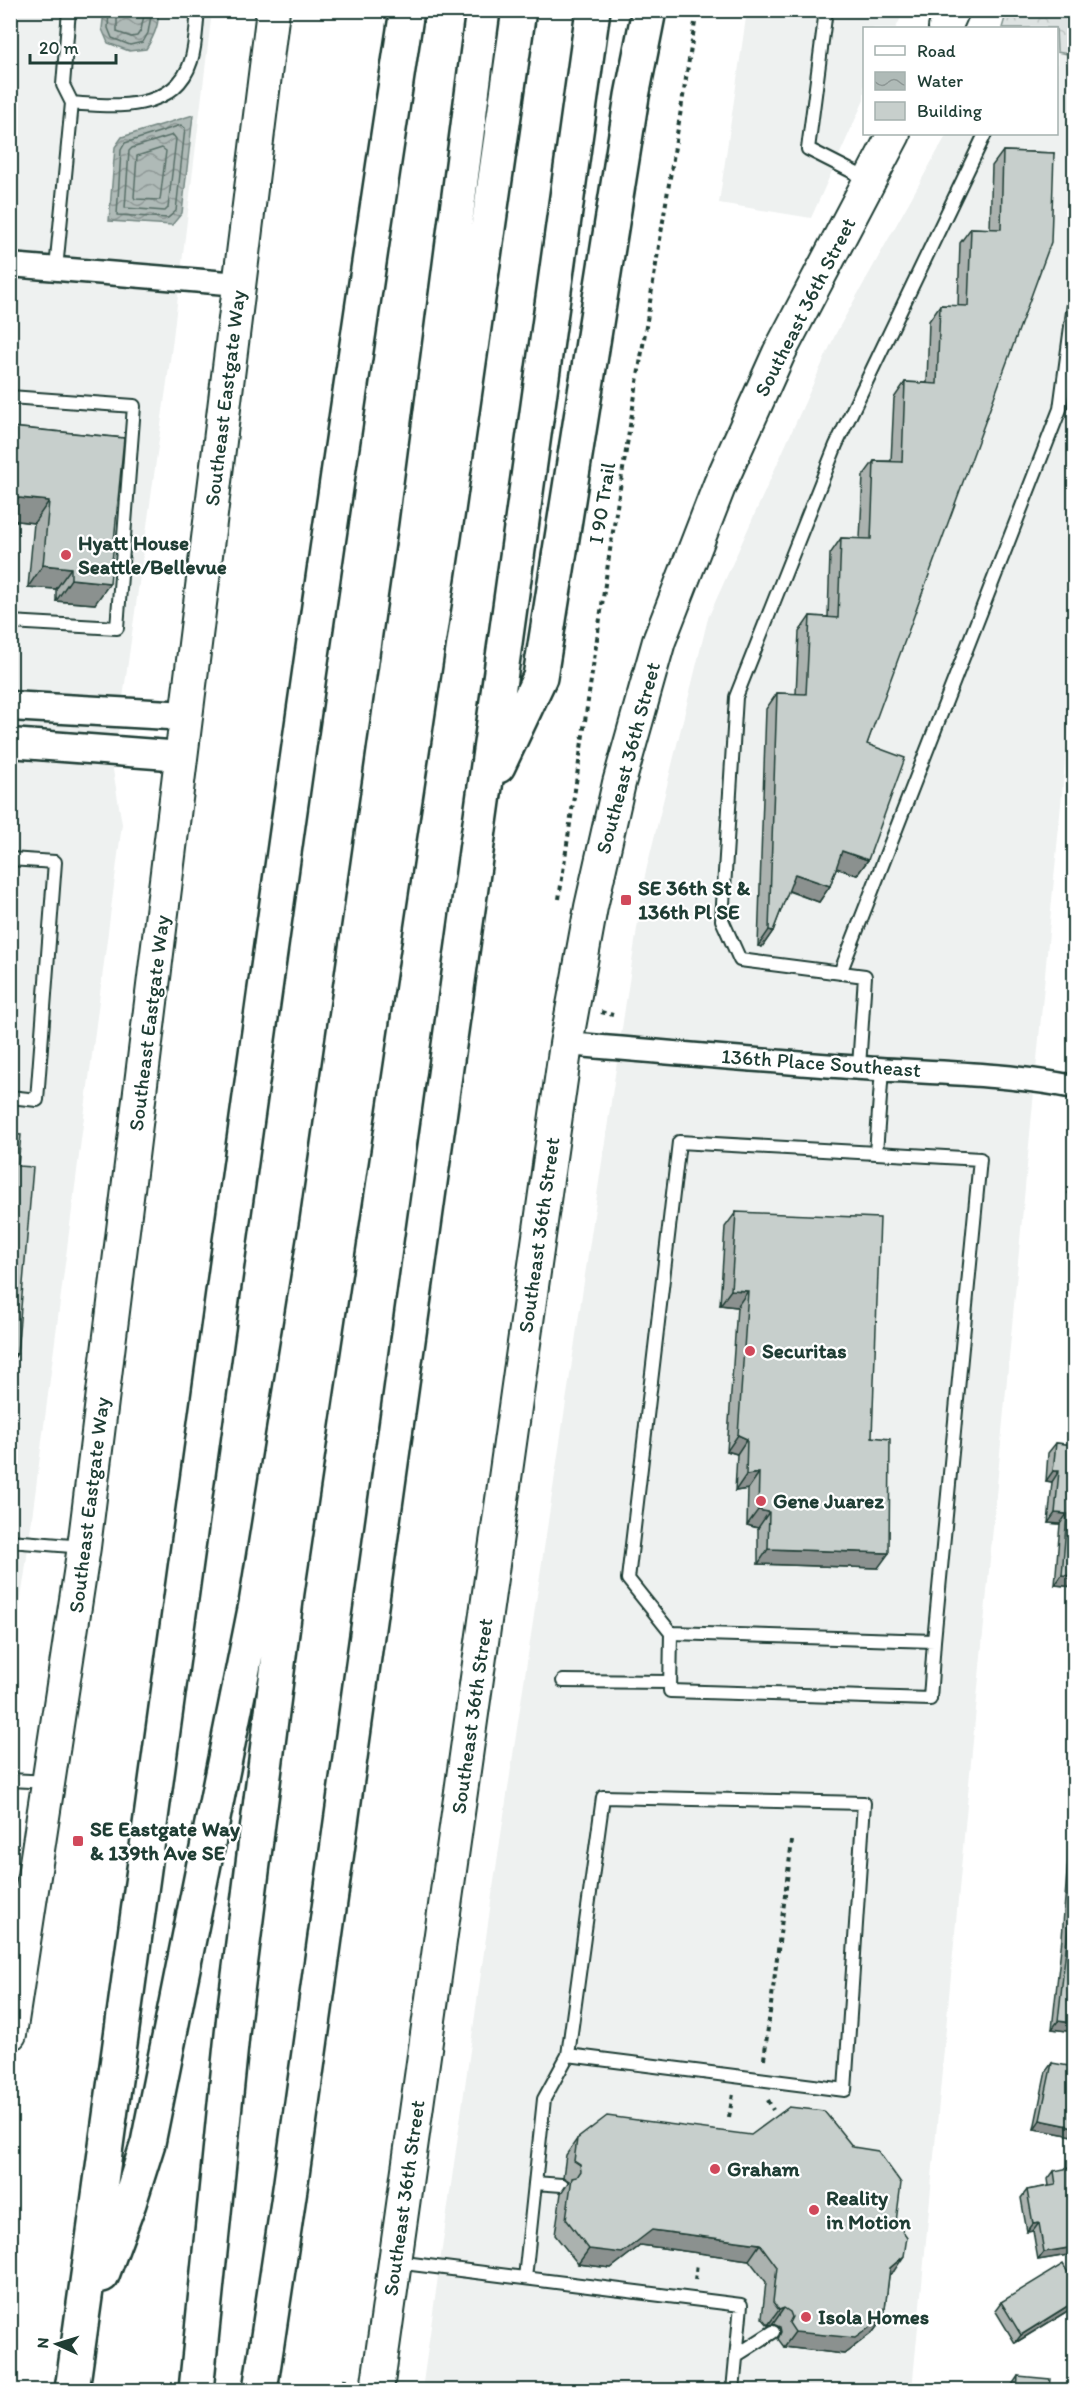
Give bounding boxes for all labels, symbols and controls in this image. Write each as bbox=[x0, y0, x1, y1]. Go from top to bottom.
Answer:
scale bar bbox=[30, 27, 116, 65]
legend bbox=[863, 27, 1058, 135]
text: 20 m bbox=[39, 37, 79, 59]
text: Road bbox=[917, 40, 956, 62]
text: Water bbox=[917, 70, 963, 92]
text: Building bbox=[917, 100, 983, 122]
street label: Southeast 36th Street bbox=[749, 213, 861, 400]
street label: Southeast Eastgate Way bbox=[199, 288, 250, 507]
street label: I 90 Trail bbox=[583, 460, 620, 545]
place label: Hyatt House Seattle/Bellevue bbox=[78, 530, 227, 579]
marker: Hyatt House Seattle/Bellevue bbox=[59, 548, 73, 562]
street label: Southeast 36th Street bbox=[590, 659, 665, 857]
place label: SE 36th St & 136th Pl SE bbox=[638, 875, 750, 924]
marker: SE 36th St & 136th Pl SE bbox=[619, 893, 633, 907]
street label: Southeast Eastgate Way bbox=[123, 913, 174, 1132]
street label: 136th Place Southeast bbox=[720, 1043, 922, 1082]
street label: Southeast 36th Street bbox=[512, 1135, 565, 1335]
place label: Securitas bbox=[762, 1338, 847, 1363]
marker: Securitas bbox=[743, 1344, 757, 1358]
street label: Southeast Eastgate Way bbox=[63, 1395, 114, 1614]
place label: Gene Juarez bbox=[773, 1488, 884, 1513]
marker: Gene Juarez bbox=[754, 1494, 768, 1508]
street label: Southeast 36th Street bbox=[445, 1616, 498, 1816]
place label: SE Eastgate Way & 139th Ave SE bbox=[90, 1816, 240, 1865]
marker: SE Eastgate Way & 139th Ave SE bbox=[71, 1834, 85, 1848]
street label: Southeast 36th Street bbox=[377, 2098, 430, 2298]
place label: Graham bbox=[727, 2156, 800, 2181]
marker: Graham bbox=[708, 2162, 722, 2176]
place label: Reality in Motion bbox=[826, 2185, 911, 2234]
marker: Reality in Motion bbox=[807, 2203, 821, 2217]
place label: Isola Homes bbox=[818, 2304, 929, 2329]
marker: Isola Homes bbox=[799, 2310, 813, 2324]
north arrow bbox=[27, 2314, 87, 2374]
text: N bbox=[33, 2337, 52, 2349]

